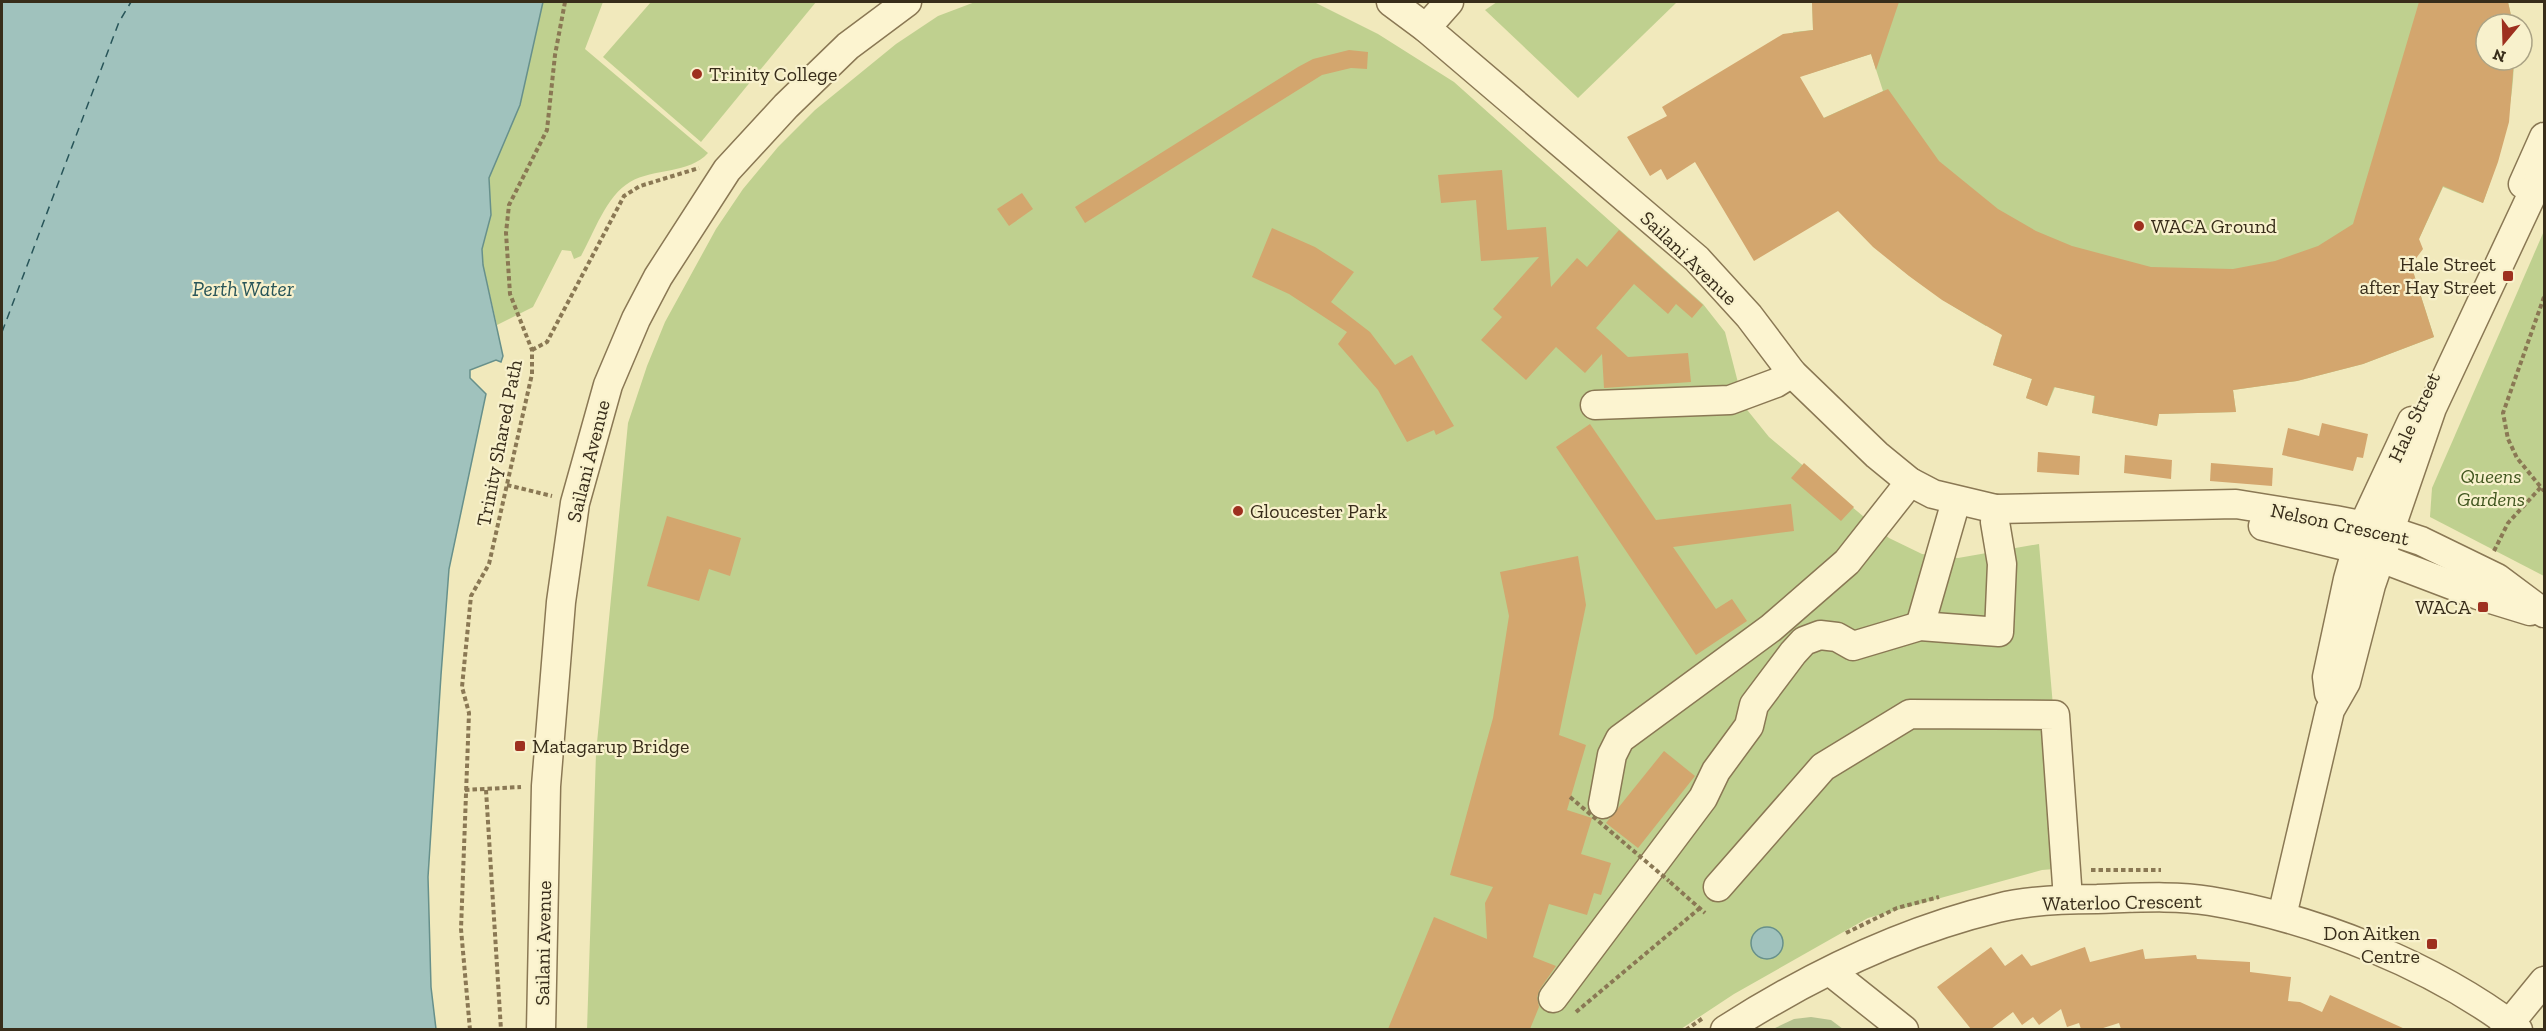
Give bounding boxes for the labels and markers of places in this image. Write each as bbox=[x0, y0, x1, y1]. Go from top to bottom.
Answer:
place label: Trinity College bbox=[709, 62, 837, 86]
marker: Trinity College bbox=[690, 67, 704, 81]
place label: WACA Ground bbox=[2151, 214, 2277, 238]
marker: WACA Ground bbox=[2132, 219, 2146, 233]
place label: Hale Street after Hay Street bbox=[2359, 252, 2497, 299]
marker: Hale Street after Hay Street bbox=[2501, 269, 2515, 283]
place label: Gloucester Park bbox=[1250, 499, 1388, 523]
marker: Gloucester Park bbox=[1231, 504, 1245, 518]
place label: WACA bbox=[2415, 595, 2472, 619]
marker: WACA bbox=[2476, 600, 2490, 614]
place label: Matagarup Bridge bbox=[532, 734, 689, 758]
marker: Matagarup Bridge bbox=[513, 739, 527, 753]
place label: Don Aitken Centre bbox=[2323, 921, 2421, 968]
marker: Don Aitken Centre bbox=[2425, 937, 2439, 951]

